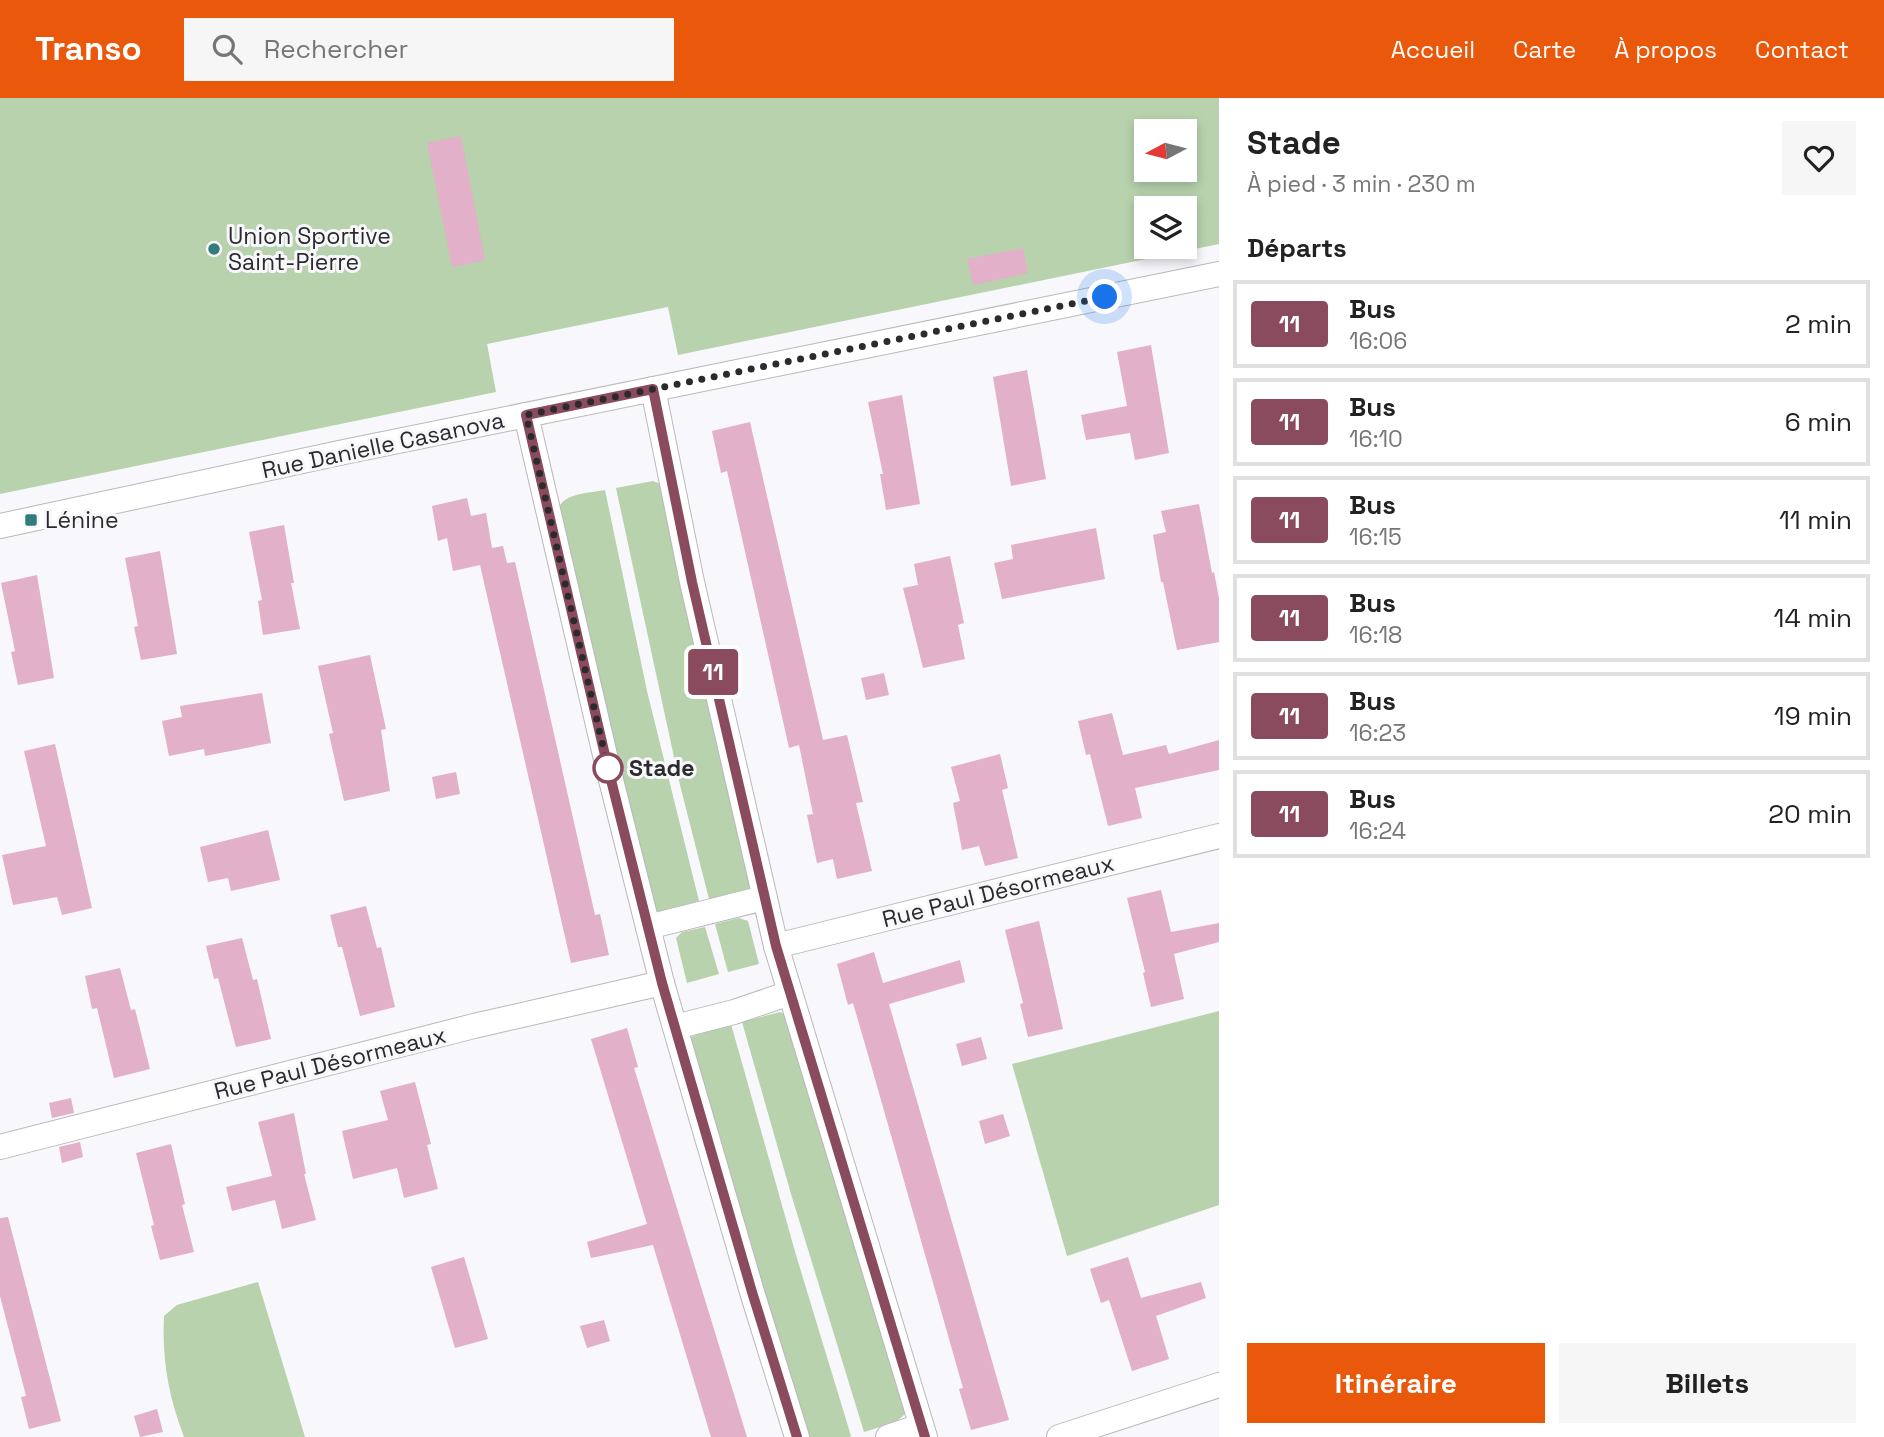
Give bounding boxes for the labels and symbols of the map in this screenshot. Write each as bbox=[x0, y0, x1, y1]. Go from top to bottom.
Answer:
north arrow bbox=[1134, 119, 1197, 182]
place label: Union Sportive Saint-Pierre bbox=[228, 221, 391, 277]
marker: Union Sportive Saint-Pierre bbox=[206, 241, 222, 257]
your location bbox=[1087, 279, 1122, 314]
street label: Rue Danielle Casanova bbox=[259, 405, 507, 485]
place label: Lénine bbox=[45, 505, 119, 535]
marker: Lénine bbox=[23, 512, 39, 528]
line badge: 11 bbox=[682, 649, 744, 695]
marker: Stade bbox=[593, 753, 623, 783]
place label: Stade bbox=[629, 753, 694, 783]
street label: Rue Paul Désormeaux bbox=[879, 848, 1117, 934]
street label: Rue Paul Désormeaux bbox=[211, 1020, 449, 1106]

